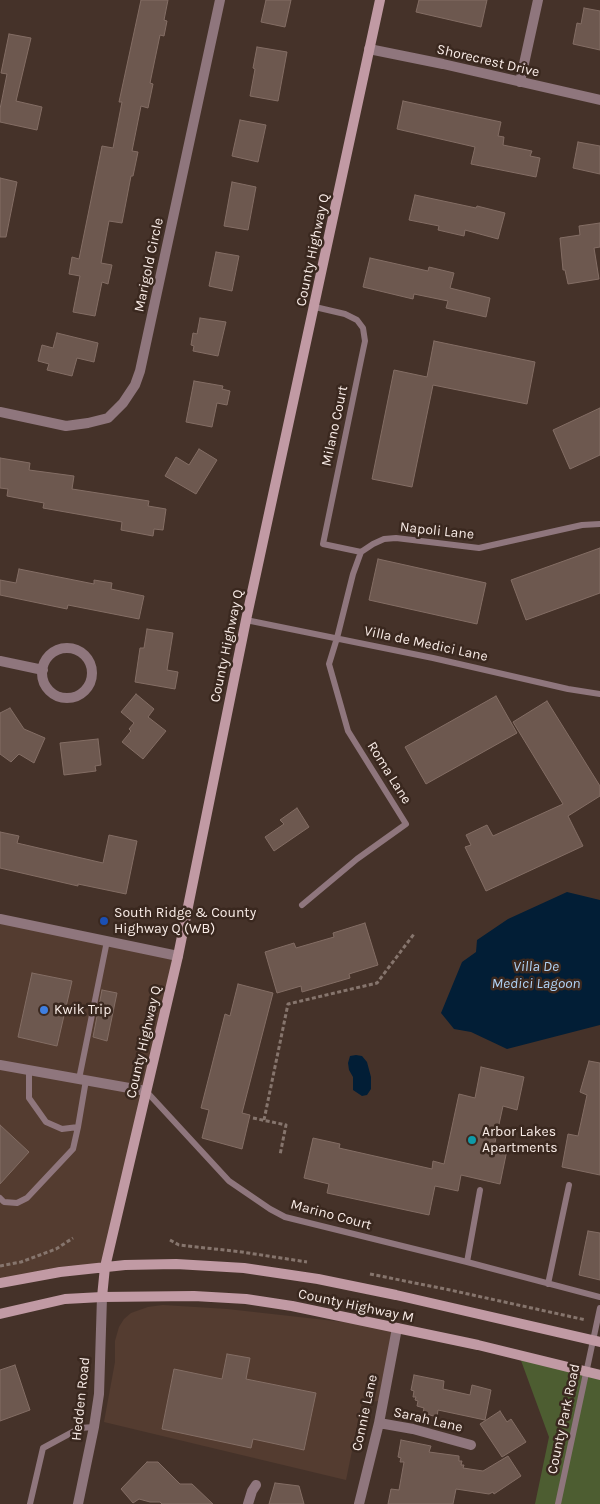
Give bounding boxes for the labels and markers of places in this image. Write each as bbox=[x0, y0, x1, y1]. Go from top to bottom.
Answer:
place label: South Ridge & County Highway Q (WB) bbox=[114, 905, 256, 938]
marker: South Ridge & County Highway Q (WB) bbox=[98, 915, 110, 927]
place label: Kwik Trip bbox=[54, 1002, 111, 1018]
marker: Kwik Trip bbox=[38, 1004, 50, 1016]
place label: Arbor Lakes Apartments bbox=[482, 1124, 558, 1156]
marker: Arbor Lakes Apartments bbox=[466, 1134, 478, 1146]

